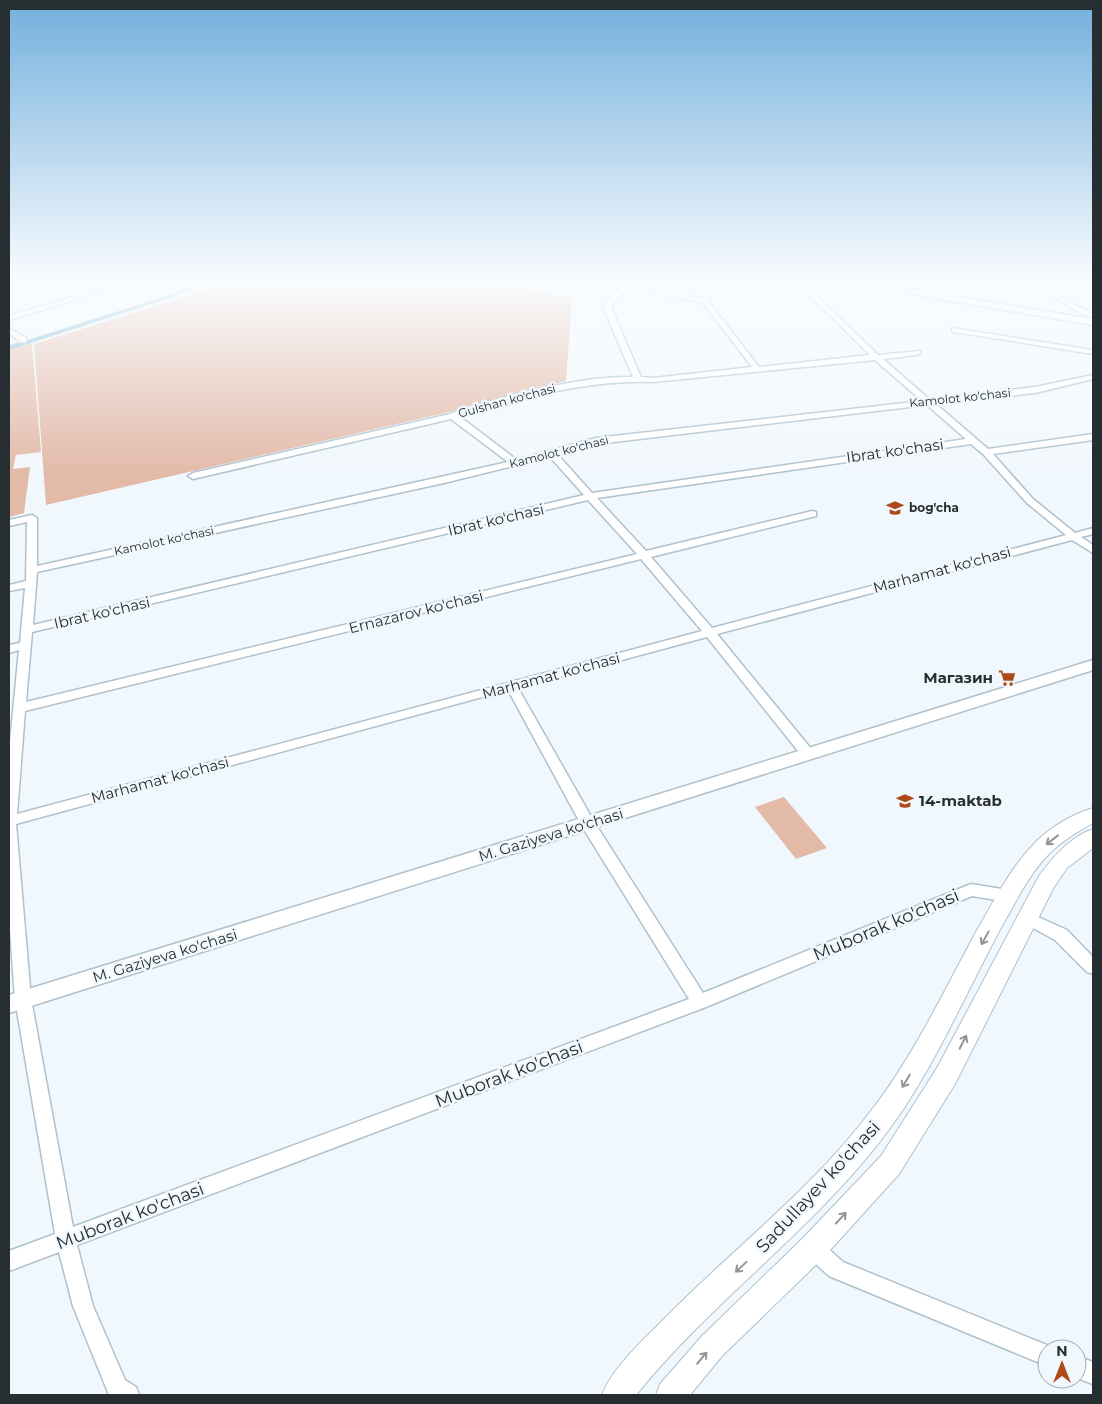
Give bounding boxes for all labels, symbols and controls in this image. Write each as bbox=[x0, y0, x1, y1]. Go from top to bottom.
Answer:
street label: Gulshan ko'chasi bbox=[456, 380, 557, 421]
street label: Kamolot ko'chasi bbox=[908, 385, 1011, 410]
street label: Kamolot ko'chasi bbox=[508, 432, 610, 471]
street label: Ibrat ko'chasi bbox=[845, 434, 945, 467]
school or university icon: bog'cha bbox=[885, 498, 905, 518]
street label: Ibrat ko'chasi bbox=[446, 499, 546, 540]
place label: bog'cha bbox=[909, 500, 959, 515]
street label: Kamolot ko'chasi bbox=[112, 523, 215, 558]
street label: Marhamat ko'chasi bbox=[871, 542, 1013, 597]
street label: Ernazarov ko'chasi bbox=[347, 586, 485, 637]
street label: Ibrat ko'chasi bbox=[52, 592, 152, 633]
street label: Marhamat ko'chasi bbox=[480, 648, 622, 703]
place label: Магазин bbox=[923, 668, 993, 687]
supermarket icon: Магазин bbox=[997, 668, 1017, 688]
street label: Marhamat ko'chasi bbox=[89, 752, 231, 807]
school or university icon: 14-maktab bbox=[895, 791, 915, 811]
place label: 14-maktab bbox=[919, 791, 1002, 810]
street label: M. Gaziyeva ko'chasi bbox=[476, 803, 625, 866]
one-way arrow bbox=[1046, 835, 1059, 846]
street label: Muborak ko'chasi bbox=[810, 884, 962, 966]
street label: M. Gaziyeva ko'chasi bbox=[90, 924, 239, 987]
one-way arrow bbox=[979, 931, 989, 945]
one-way arrow bbox=[959, 1035, 968, 1050]
street label: Muborak ko'chasi bbox=[432, 1036, 586, 1112]
one-way arrow bbox=[901, 1073, 911, 1087]
street label: Sadullayev ko'chasi bbox=[751, 1117, 885, 1257]
street label: Muborak ko'chasi bbox=[53, 1178, 207, 1254]
one-way arrow bbox=[835, 1211, 847, 1224]
one-way arrow bbox=[735, 1261, 747, 1273]
north arrow bbox=[1037, 1339, 1087, 1389]
text: N bbox=[1056, 1342, 1068, 1360]
one-way arrow bbox=[697, 1352, 708, 1365]

